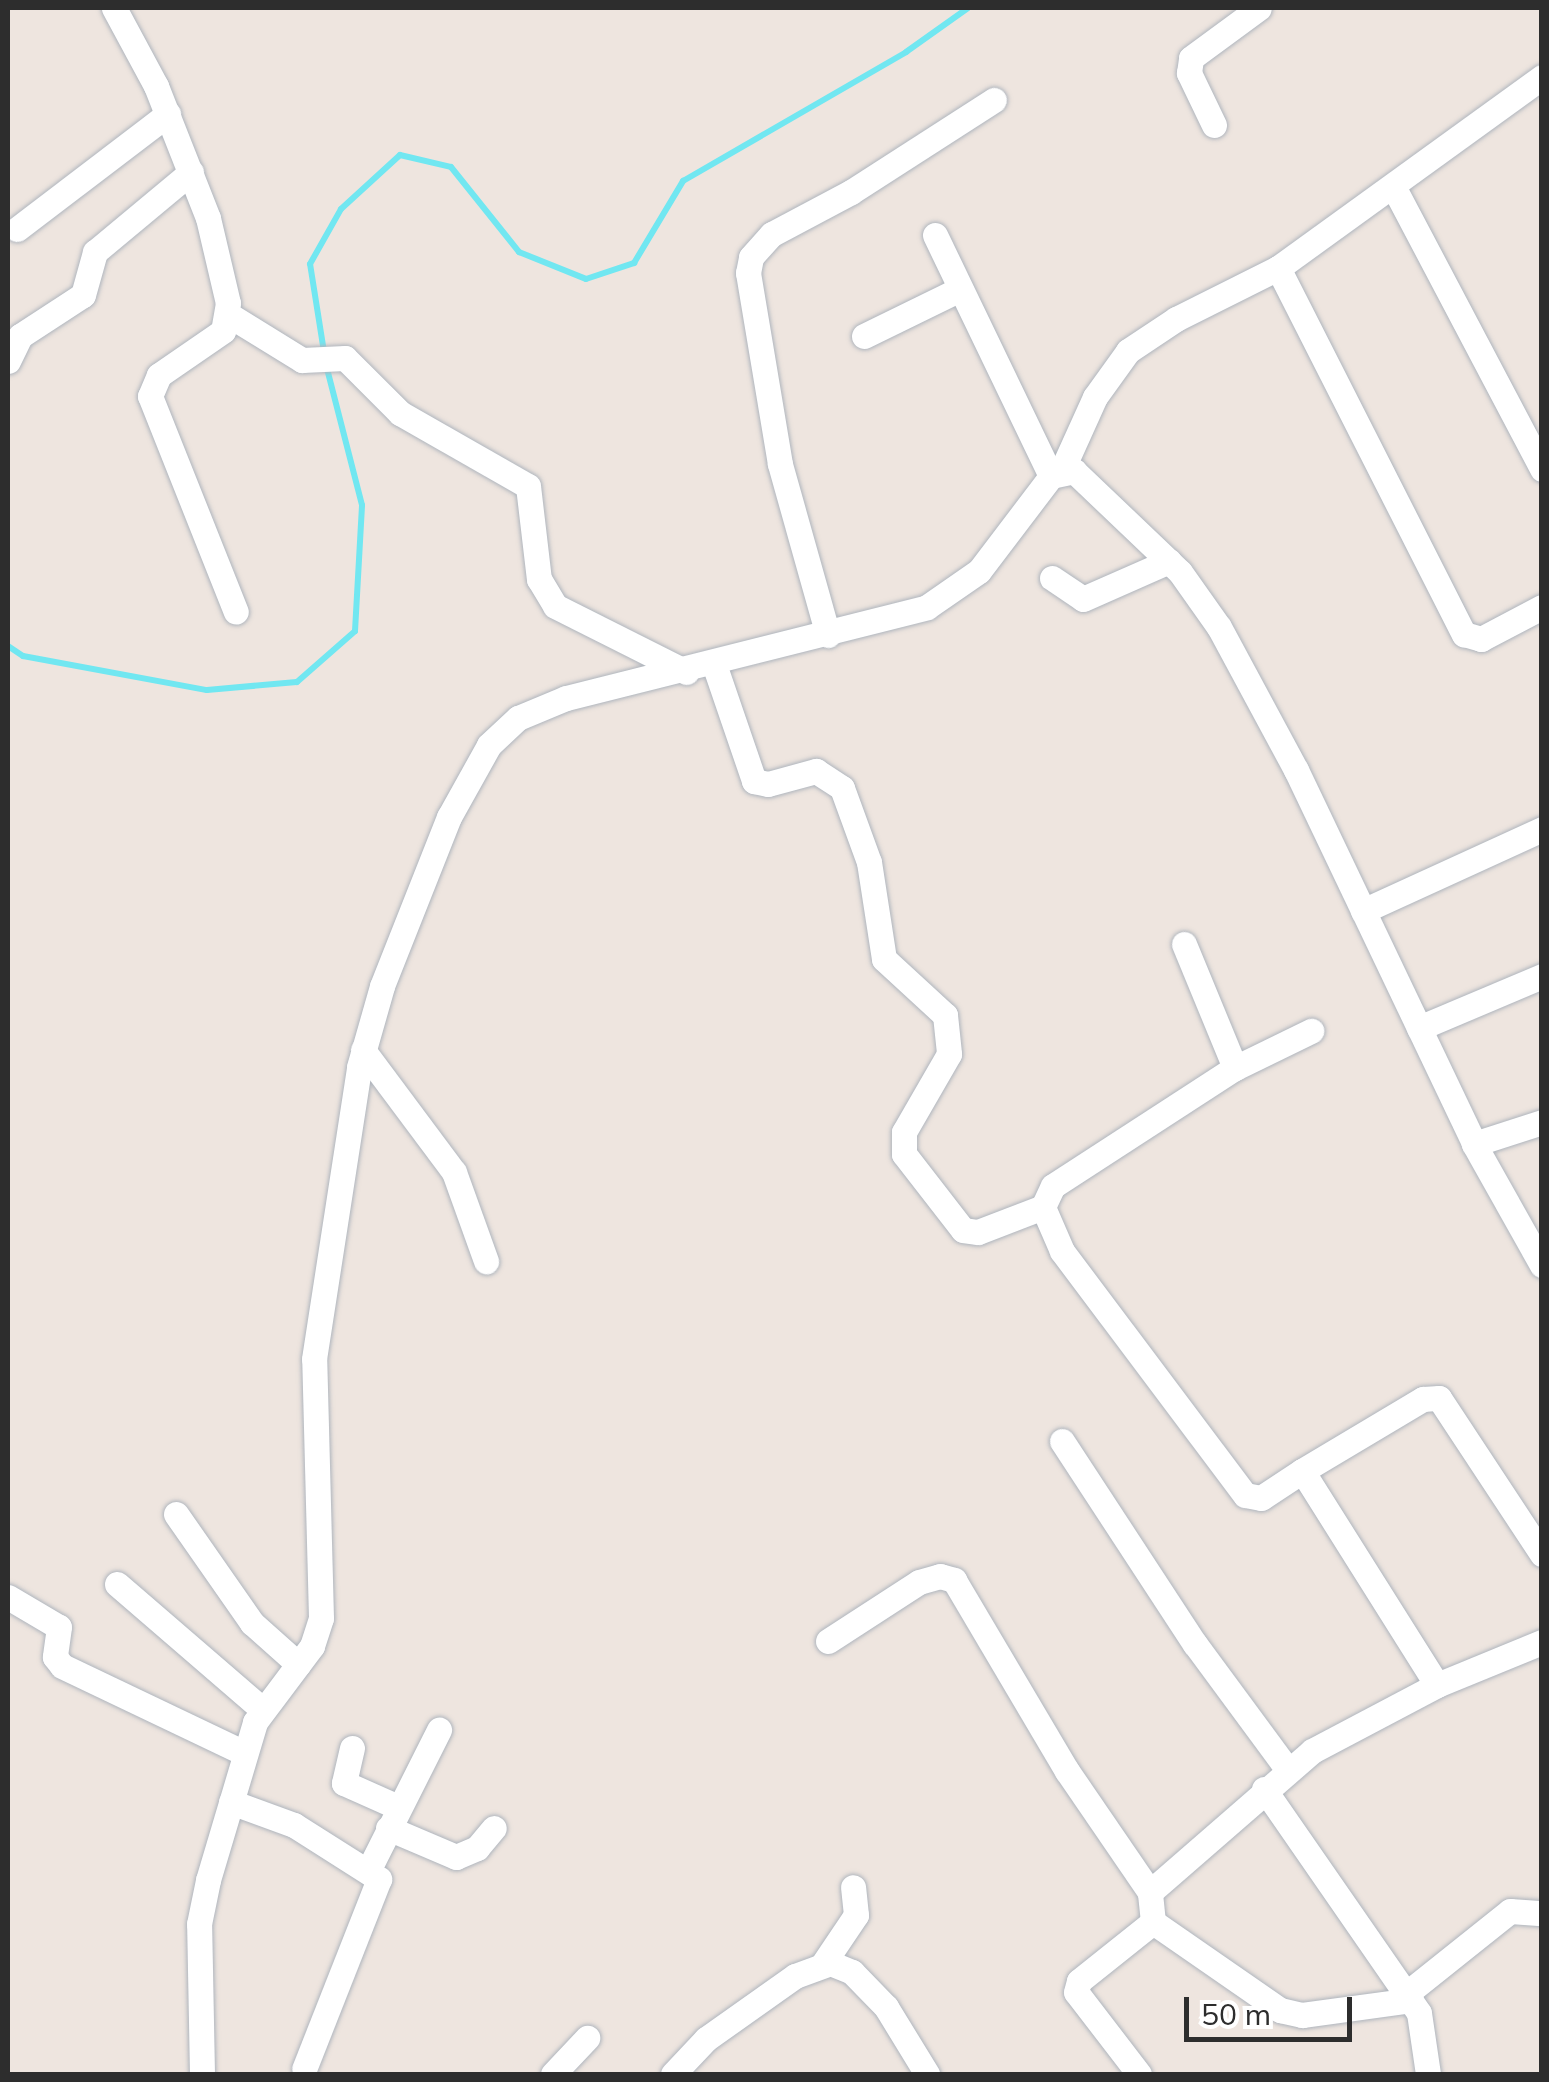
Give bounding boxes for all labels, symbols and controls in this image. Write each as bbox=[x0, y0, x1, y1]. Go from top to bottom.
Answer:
scale bar bbox=[1189, 1977, 1356, 2039]
text: 50 m bbox=[1201, 1995, 1271, 2033]

